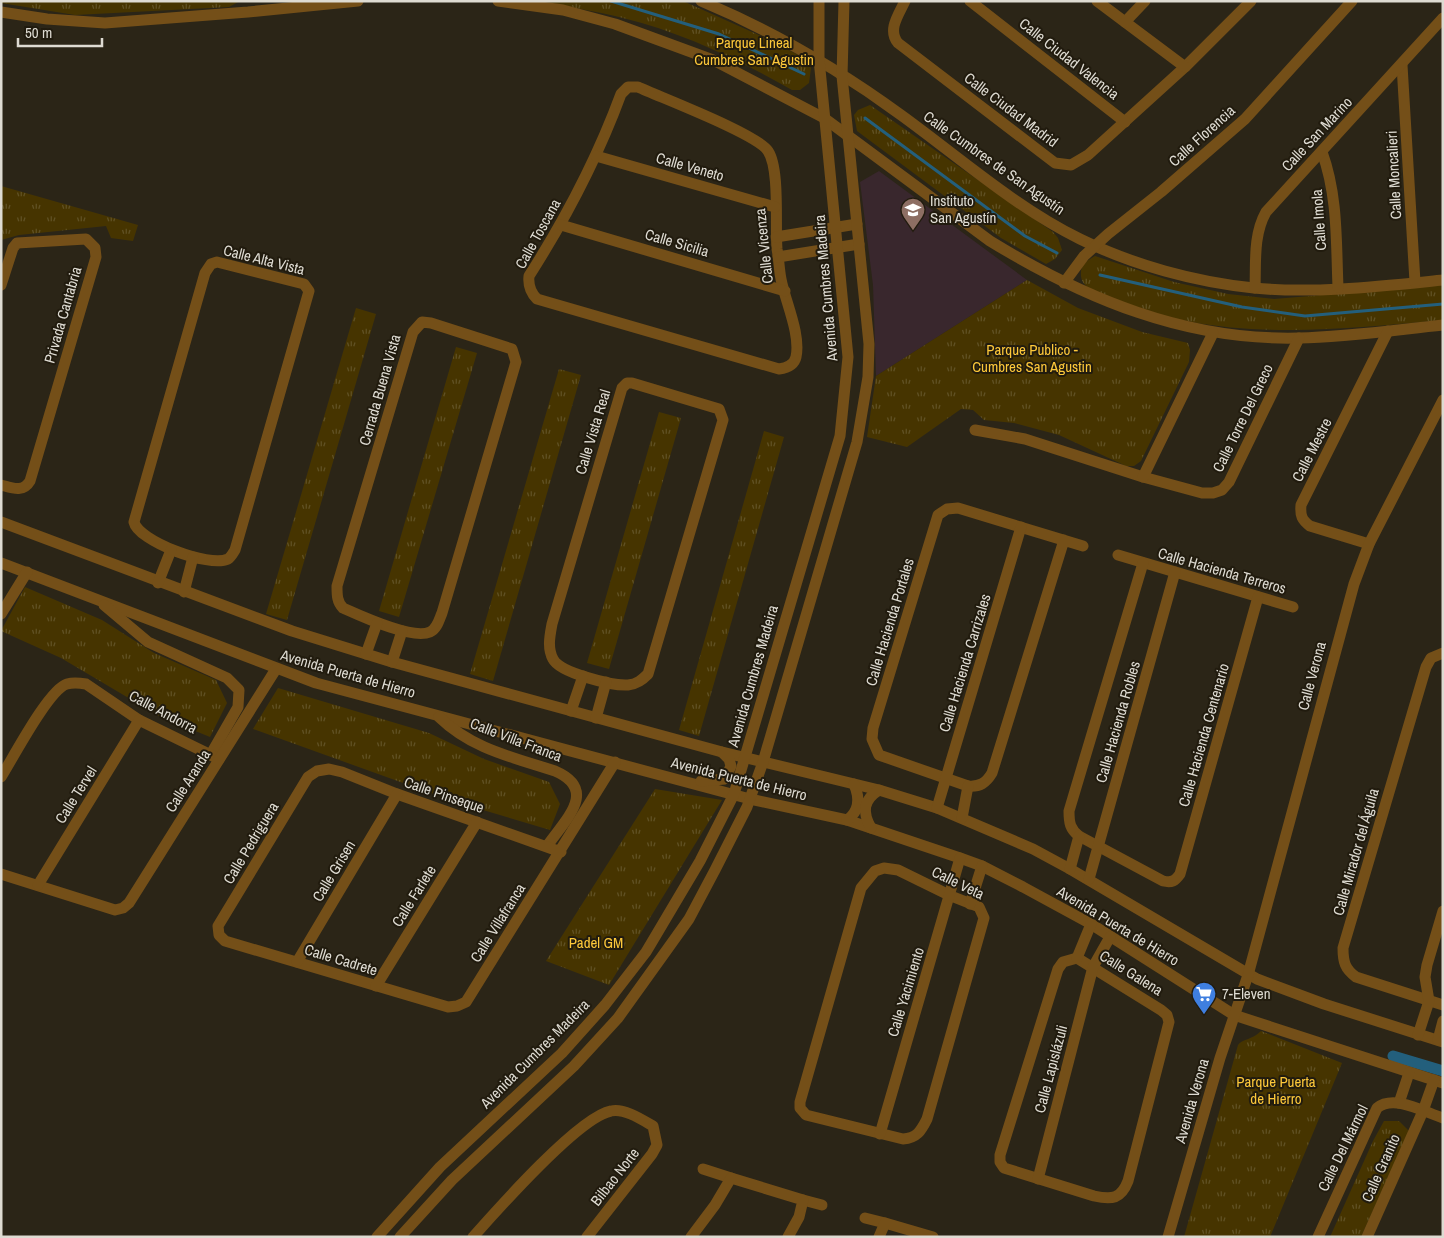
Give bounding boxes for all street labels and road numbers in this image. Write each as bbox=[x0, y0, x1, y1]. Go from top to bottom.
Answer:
street label: Calle Ciudad Valencia bbox=[1015, 13, 1124, 104]
street label: Calle Ciudad Madrid bbox=[960, 67, 1063, 152]
street label: Calle San Marino bbox=[1277, 92, 1357, 176]
street label: Calle Florencia bbox=[1164, 100, 1240, 171]
street label: Calle Cumbres de San Agustín bbox=[919, 106, 1069, 219]
street label: Calle Moncalieri bbox=[1381, 130, 1406, 220]
street label: Calle Veneto bbox=[654, 147, 727, 186]
street label: Calle Imola bbox=[1306, 188, 1331, 251]
street label: Calle Toscana bbox=[510, 195, 565, 273]
street label: Calle Vicenza bbox=[749, 207, 778, 285]
street label: Avenida Cumbres Madeira bbox=[809, 214, 842, 363]
street label: Calle Sicilia bbox=[643, 223, 712, 262]
street label: Calle Alta Vista bbox=[221, 239, 307, 280]
street label: Privada Cantabria bbox=[39, 264, 86, 366]
street label: Cerrada Buena Vista bbox=[354, 332, 405, 448]
street label: Calle Torre Del Greco bbox=[1207, 360, 1278, 475]
street label: Calle Vista Real bbox=[570, 387, 615, 477]
street label: Calle Mestre bbox=[1287, 414, 1337, 485]
street label: Calle Hacienda Terreros bbox=[1156, 542, 1289, 599]
street label: Calle Hacienda Portales bbox=[860, 555, 919, 688]
street label: Calle Hacienda Carrizales bbox=[933, 591, 996, 735]
street label: Avenida Cumbres Madeira bbox=[722, 602, 783, 750]
street label: Calle Verona bbox=[1292, 639, 1331, 713]
street label: Avenida Puerta de Hierro bbox=[277, 644, 418, 703]
street label: Calle Hacienda Robles bbox=[1090, 659, 1145, 785]
street label: Calle Hacienda Centenario bbox=[1173, 661, 1234, 809]
street label: Calle Andorra bbox=[125, 685, 201, 738]
street label: Calle Villa Franca bbox=[467, 712, 565, 767]
street label: Calle Aranda bbox=[160, 745, 215, 816]
street label: Avenida Puerta de Hierro bbox=[668, 751, 809, 806]
street label: Calle Tervel bbox=[50, 762, 101, 827]
street label: Calle Pinseque bbox=[401, 771, 487, 818]
street label: Calle Mirador del Águila bbox=[1327, 786, 1384, 918]
street label: Calle Pedriguera bbox=[218, 798, 283, 888]
street label: Calle Grisen bbox=[307, 836, 360, 905]
street label: Calle Farlete bbox=[386, 861, 441, 931]
street label: Calle Veta bbox=[928, 861, 988, 904]
street label: Calle Villafranca bbox=[465, 879, 530, 966]
street label: Avenida Puerta de Hierro bbox=[1052, 880, 1183, 971]
street label: Calle Cadrete bbox=[302, 938, 380, 981]
street label: Calle Yacimiento bbox=[882, 944, 929, 1039]
street label: Calle Galena bbox=[1096, 945, 1167, 1000]
street label: Avenida Cumbres Madeira bbox=[475, 994, 594, 1114]
street label: Calle Lapislázuli bbox=[1029, 1023, 1072, 1115]
street label: Avenida Verona bbox=[1169, 1056, 1214, 1147]
street label: Calle Del Mármol bbox=[1312, 1101, 1373, 1195]
street label: Calle Granito bbox=[1356, 1130, 1405, 1205]
street label: Bilbao Norte bbox=[585, 1143, 644, 1210]

